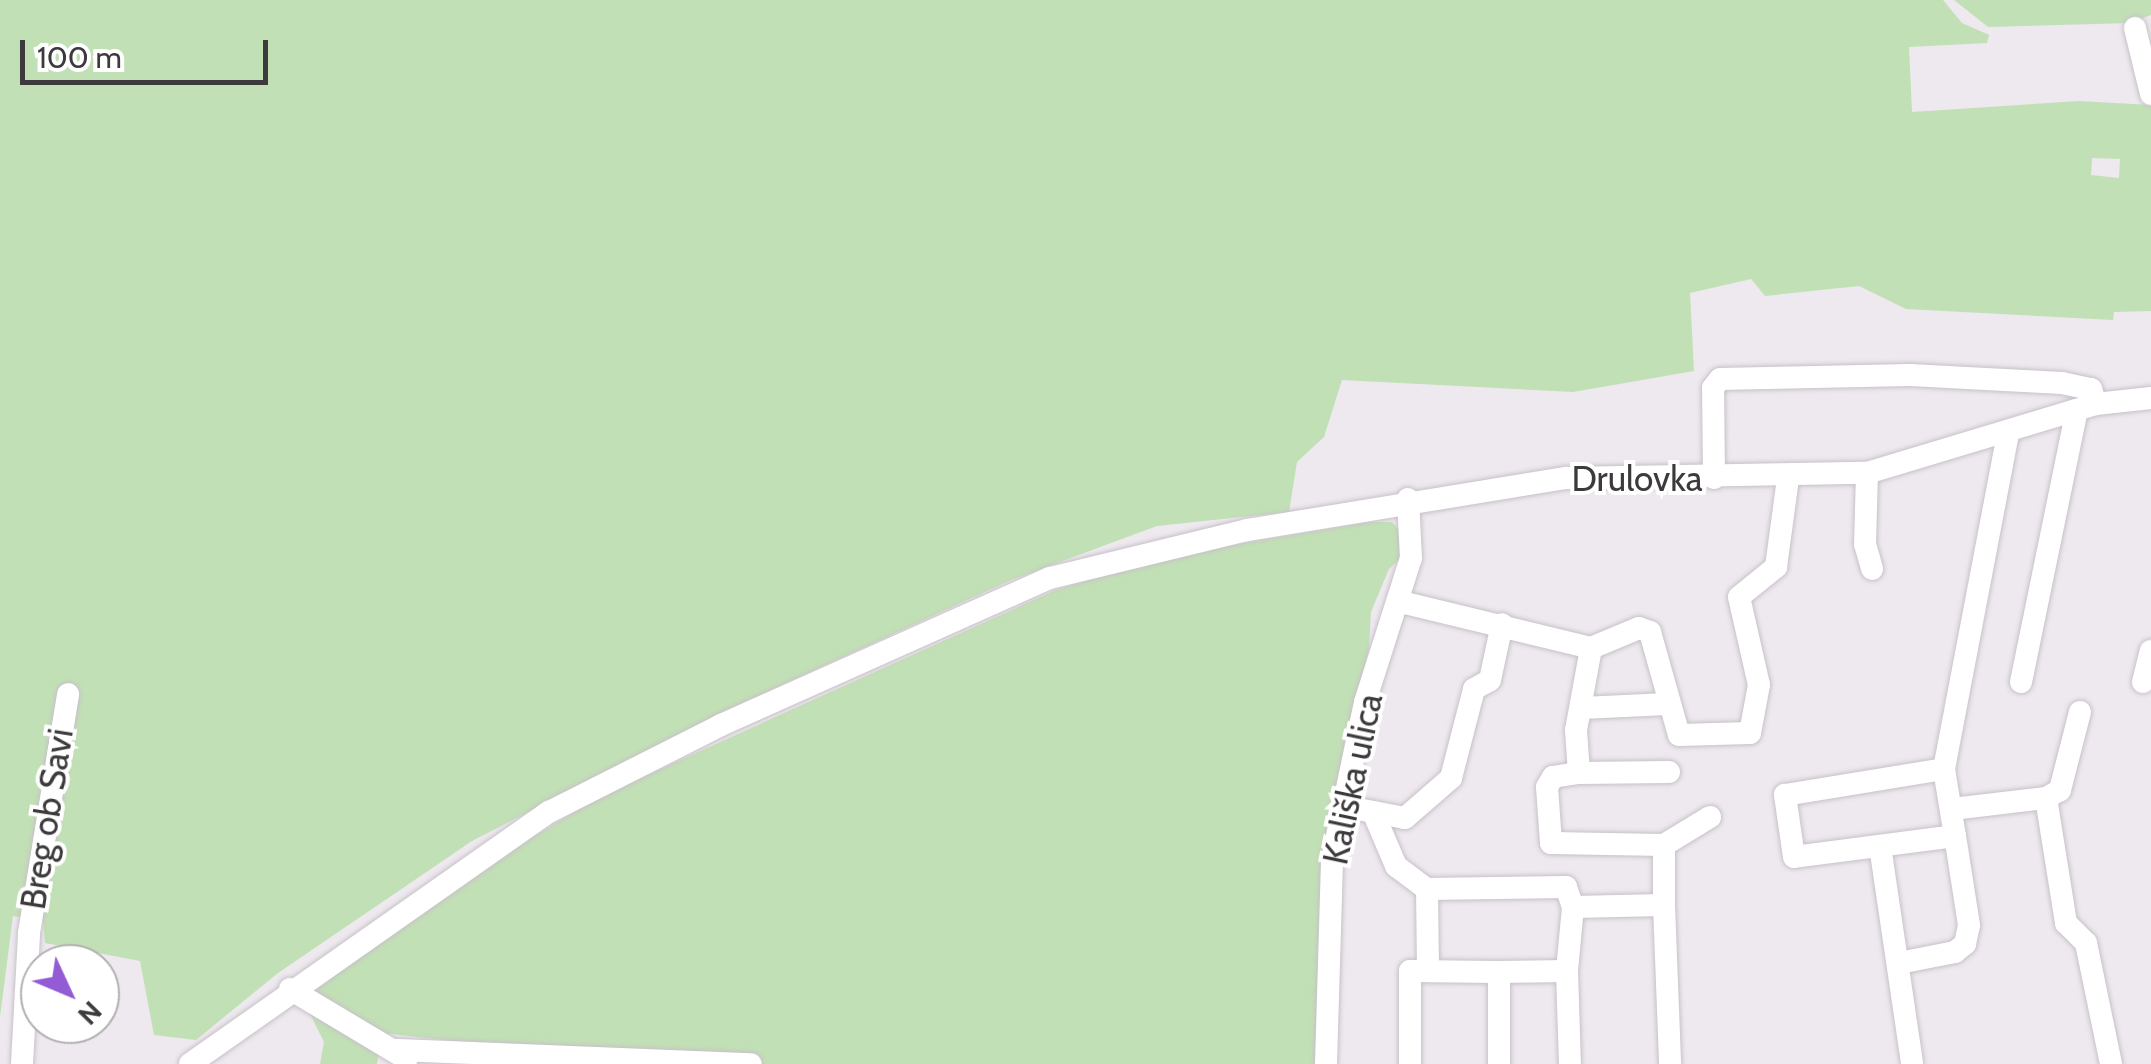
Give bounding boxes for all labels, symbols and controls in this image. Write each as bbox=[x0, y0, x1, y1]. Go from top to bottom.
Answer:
scale bar bbox=[25, 20, 272, 82]
text: 100 m bbox=[37, 39, 122, 76]
street label: Drulovka bbox=[1571, 458, 1703, 500]
street label: Kališka ulica bbox=[1314, 690, 1392, 868]
street label: Breg ob Savi bbox=[12, 726, 82, 912]
north arrow bbox=[20, 944, 120, 1044]
text: N bbox=[71, 995, 109, 1032]

